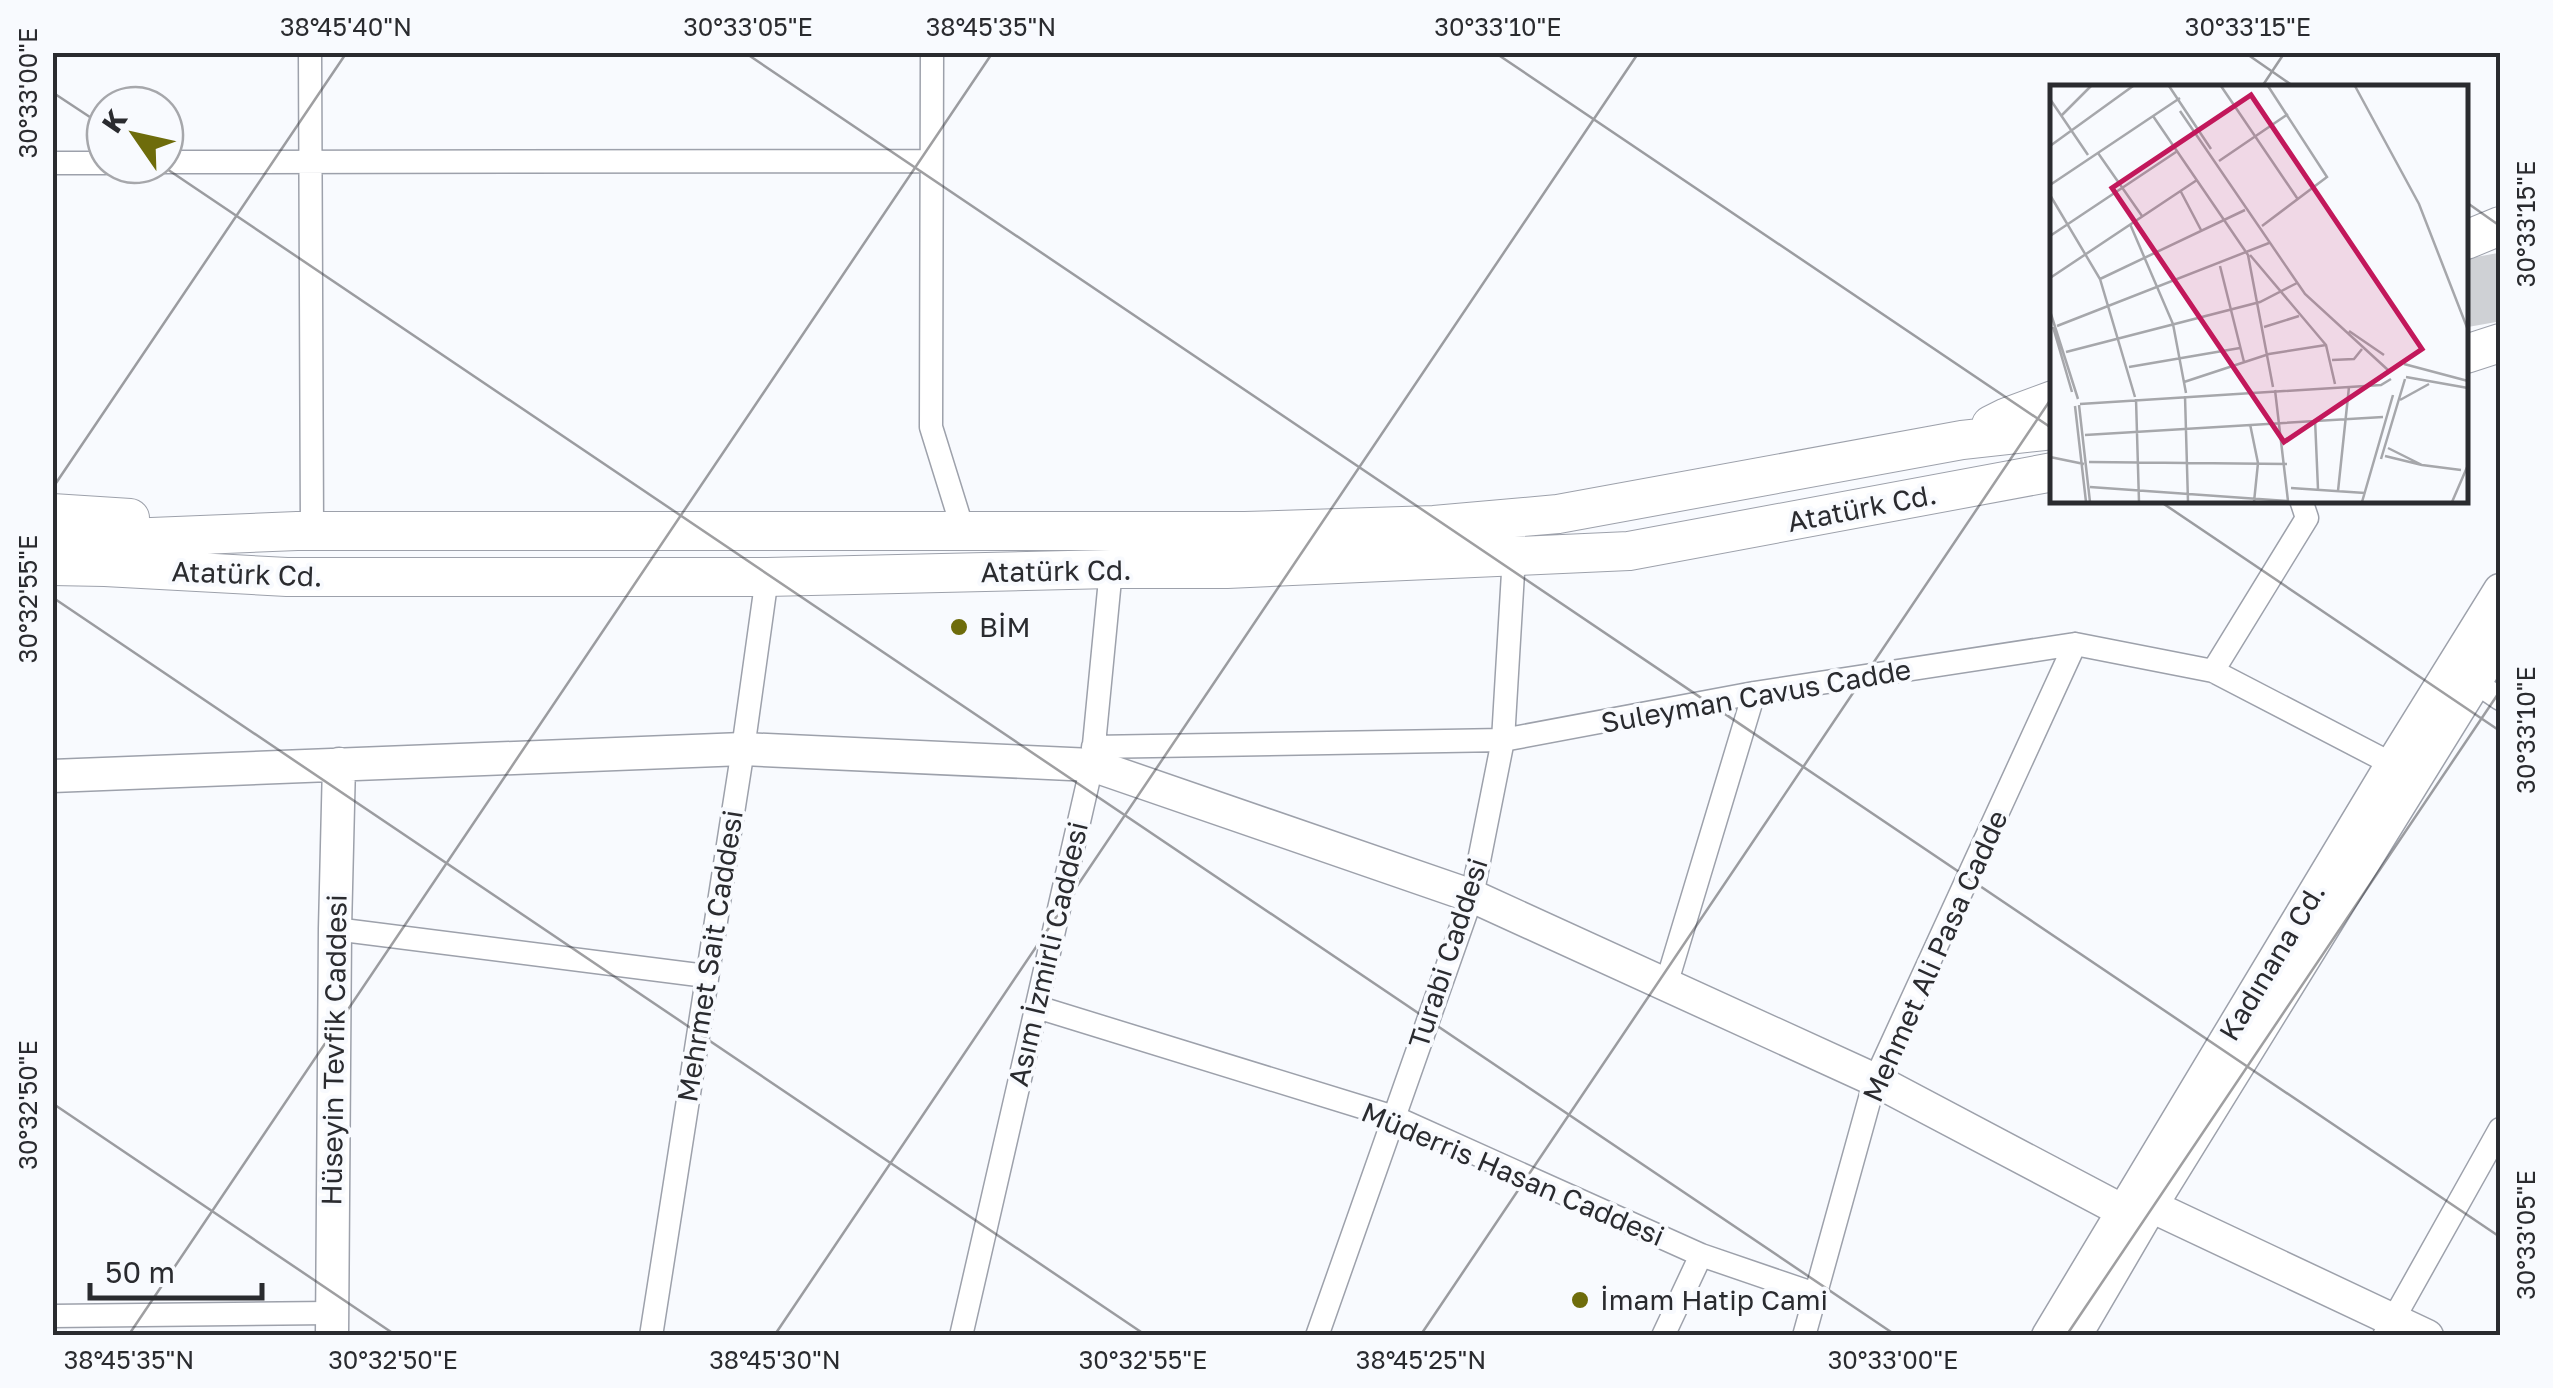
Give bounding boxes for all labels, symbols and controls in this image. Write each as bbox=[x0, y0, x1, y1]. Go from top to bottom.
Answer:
text: 38°45'40"N bbox=[280, 11, 412, 42]
text: 30°33'05"E bbox=[683, 11, 813, 42]
text: 38°45'35"N bbox=[926, 11, 1056, 42]
text: 30°33'10"E bbox=[1434, 11, 1562, 42]
text: 30°33'15"E bbox=[2185, 11, 2311, 42]
text: 30°33'00"E bbox=[12, 28, 43, 158]
north arrow bbox=[85, 85, 185, 185]
inset map bbox=[2050, 85, 2468, 502]
text: K bbox=[95, 103, 133, 138]
text: 30°33'15"E bbox=[2510, 161, 2541, 287]
street label: Atatürk Cd. bbox=[1785, 477, 1939, 538]
text: 30°32'55"E bbox=[12, 535, 43, 663]
street label: Atatürk Cd. bbox=[980, 553, 1132, 588]
street label: Atatürk Cd. bbox=[171, 554, 323, 593]
place label: BİM bbox=[979, 610, 1031, 643]
marker: BİM bbox=[948, 616, 970, 638]
street label: Suleyman Cavus Cadde bbox=[1598, 652, 1913, 739]
text: 30°33'10"E bbox=[2510, 666, 2541, 794]
street label: Mehmet Ali Pasa Cadde bbox=[1855, 805, 2014, 1107]
street label: Mehrmet Sait Caddesi bbox=[670, 808, 749, 1104]
street label: Asım İzmirli Caddesi bbox=[1001, 818, 1094, 1089]
street label: Turabi Caddesi bbox=[1401, 854, 1494, 1052]
street label: Kadınana Cd. bbox=[2212, 877, 2331, 1046]
street label: Hüseyin Tevfik Caddesi bbox=[314, 894, 353, 1206]
text: 30°32'50"E bbox=[12, 1040, 43, 1170]
street label: Müderris Hasan Caddesi bbox=[1357, 1095, 1669, 1252]
text: 30°33'05"E bbox=[2510, 1170, 2541, 1300]
scale bar bbox=[90, 1238, 262, 1300]
text: 50 m bbox=[105, 1254, 175, 1290]
place label: İmam Hatip Cami bbox=[1600, 1283, 1828, 1316]
marker: İmam Hatip Cami bbox=[1569, 1289, 1591, 1311]
text: 38°45'35"N bbox=[64, 1344, 194, 1375]
text: 30°32'50"E bbox=[328, 1344, 458, 1375]
text: 38°45'30"N bbox=[709, 1344, 841, 1375]
text: 30°32'55"E bbox=[1079, 1344, 1207, 1375]
text: 38°45'25"N bbox=[1356, 1344, 1486, 1375]
text: 30°33'00"E bbox=[1828, 1344, 1958, 1375]

